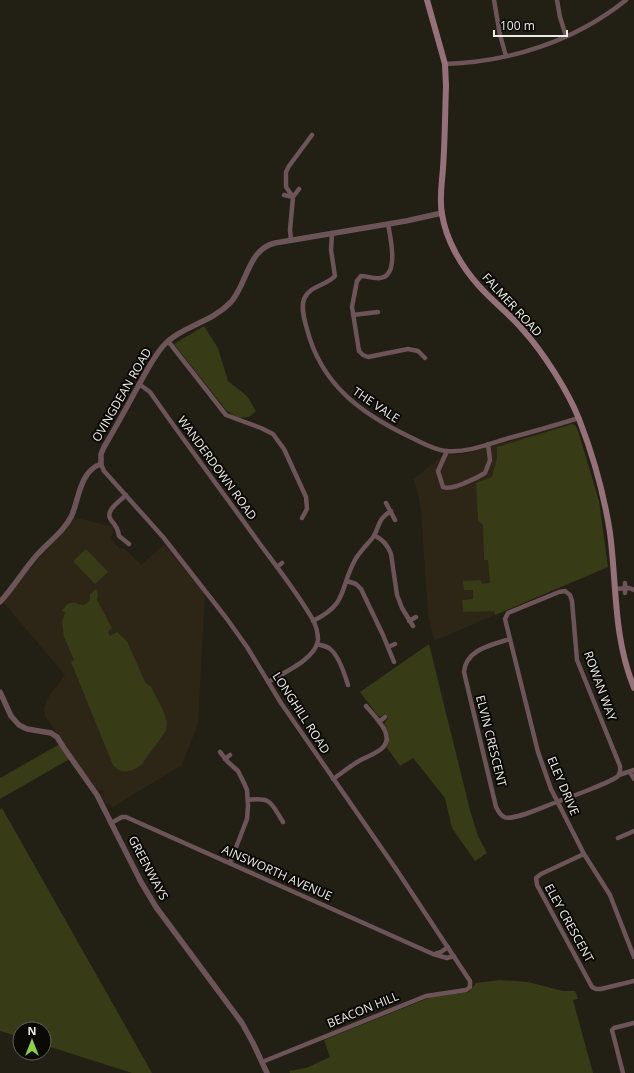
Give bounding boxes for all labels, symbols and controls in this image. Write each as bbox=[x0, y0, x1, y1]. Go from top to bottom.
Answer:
scale bar bbox=[494, 12, 567, 38]
text: 100 m bbox=[500, 17, 535, 34]
street label: FALMER ROAD bbox=[479, 269, 546, 340]
street label: OVINGDEAN ROAD bbox=[88, 345, 155, 445]
street label: THE VALE bbox=[350, 383, 403, 426]
street label: WANDERDOWN ROAD bbox=[174, 412, 261, 523]
street label: ROWAN WAY bbox=[580, 649, 621, 723]
street label: LONGHILL ROAD bbox=[269, 669, 334, 757]
street label: ELVIN CRESCENT bbox=[472, 693, 511, 789]
street label: ELEY DRIVE bbox=[543, 754, 584, 818]
street label: GREENWAYS bbox=[124, 833, 172, 903]
street label: AINSWORTH AVENUE bbox=[219, 841, 335, 904]
street label: ELEY CRESCENT bbox=[541, 880, 598, 965]
street label: BEACON HILL bbox=[324, 987, 401, 1032]
north arrow bbox=[12, 1021, 52, 1061]
text: N bbox=[28, 1023, 36, 1038]

